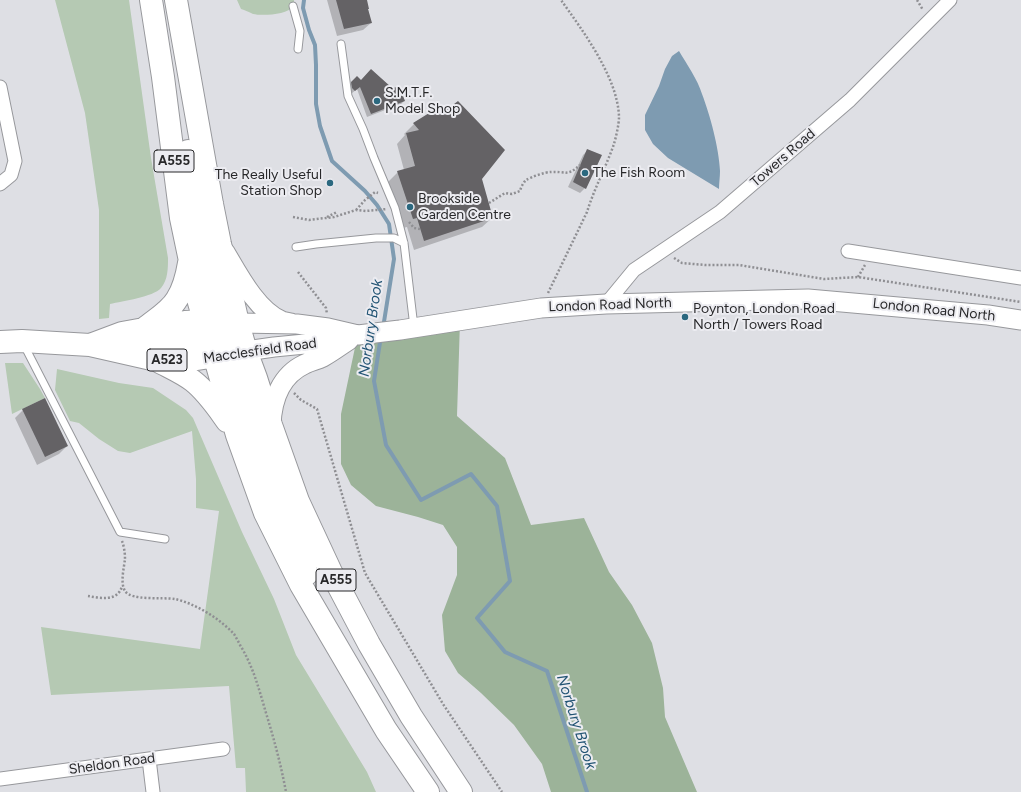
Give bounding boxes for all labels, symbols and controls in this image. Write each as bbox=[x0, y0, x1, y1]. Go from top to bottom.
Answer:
place label: S.M.T.F. Model Shop bbox=[385, 85, 460, 118]
marker: S.M.T.F. Model Shop bbox=[372, 96, 382, 106]
street label: Towers Road bbox=[747, 125, 819, 191]
road number: A555 bbox=[154, 150, 194, 172]
place label: The Fish Room bbox=[593, 165, 685, 181]
place label: The Really Useful Station Shop bbox=[215, 167, 322, 200]
marker: The Fish Room bbox=[580, 168, 590, 178]
marker: The Really Useful Station Shop bbox=[325, 178, 335, 188]
place label: Brookside Garden Centre bbox=[418, 191, 511, 224]
marker: Brookside Garden Centre bbox=[405, 202, 415, 212]
water label: Norbury Brook bbox=[355, 278, 387, 378]
street label: London Road North bbox=[548, 294, 672, 316]
street label: London Road North bbox=[872, 295, 996, 325]
place label: Poynton, London Road North / Towers Road bbox=[693, 301, 835, 334]
marker: Poynton, London Road North / Towers Road bbox=[680, 312, 690, 322]
street label: Macclesfield Road bbox=[202, 335, 318, 367]
road number: A523 bbox=[147, 349, 187, 371]
road number: A555 bbox=[316, 569, 356, 591]
water label: Norbury Brook bbox=[552, 672, 600, 772]
street label: Sheldon Road bbox=[68, 750, 156, 778]

